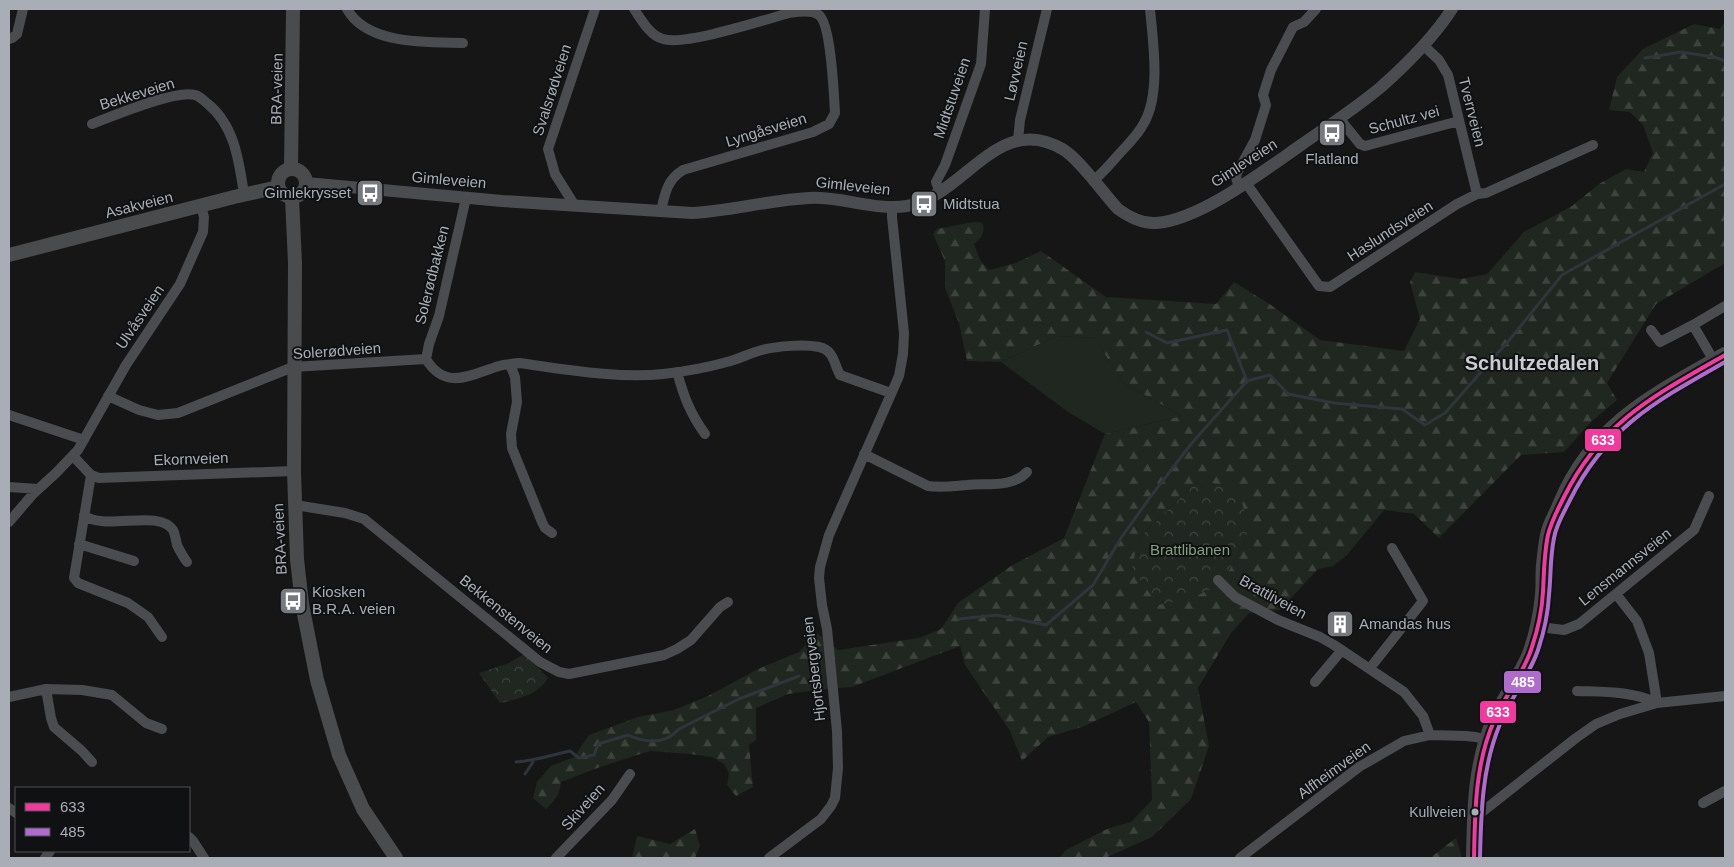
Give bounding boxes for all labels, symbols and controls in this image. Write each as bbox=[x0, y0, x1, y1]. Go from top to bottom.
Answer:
street label: Løvveien bbox=[1000, 39, 1031, 102]
street label: Svalsrødveien bbox=[529, 42, 574, 138]
street label: BRA-veien bbox=[267, 53, 286, 125]
street label: Midtstuveien bbox=[930, 55, 973, 140]
street label: Bekkeveien bbox=[97, 74, 176, 113]
street label: Tverrveien bbox=[1456, 75, 1489, 148]
street label: Schultz vei bbox=[1367, 102, 1441, 137]
street label: Lyngåsveien bbox=[723, 109, 808, 150]
bus stop icon: Flatland bbox=[1317, 118, 1347, 148]
street label: Gimleveien bbox=[1208, 135, 1280, 190]
place label: Flatland bbox=[1305, 150, 1359, 167]
street label: Gimleveien bbox=[411, 168, 487, 191]
street label: Gimleveien bbox=[815, 173, 891, 198]
bus stop icon: Gimlekrysset bbox=[355, 178, 385, 208]
place label: Gimlekrysset bbox=[264, 184, 352, 201]
street label: Asakveien bbox=[103, 188, 175, 221]
bus stop icon: Midtstua bbox=[909, 189, 939, 219]
place label: Midtstua bbox=[943, 195, 1000, 212]
street label: Haslundsveien bbox=[1344, 197, 1436, 265]
street label: Solerødbakken bbox=[411, 224, 452, 326]
street label: Ulvåsveien bbox=[112, 282, 167, 352]
street label: Solerødveien bbox=[292, 339, 382, 362]
district label: Schultzedalen bbox=[1465, 352, 1599, 374]
line badge: 633 bbox=[1584, 428, 1622, 452]
text: 633 bbox=[1591, 432, 1615, 448]
street label: Ekornveien bbox=[153, 449, 229, 468]
street label: BRA-veien bbox=[269, 503, 290, 575]
street label: Lensmannsveien bbox=[1575, 524, 1674, 609]
park label: Brattlibanen bbox=[1150, 541, 1230, 558]
street label: Bekkenstenveien bbox=[457, 571, 556, 656]
street label: Brattliveien bbox=[1237, 571, 1310, 622]
place label: Kiosken B.R.A. veien bbox=[312, 583, 395, 617]
bus stop icon: Kiosken B.R.A. veien bbox=[278, 586, 308, 616]
building icon: Amandas hus bbox=[1325, 609, 1355, 639]
place label: Amandas hus bbox=[1359, 615, 1451, 632]
street label: Hjortsbergveien bbox=[799, 616, 828, 722]
line badge: 485 bbox=[1503, 670, 1542, 694]
text: 485 bbox=[1511, 674, 1535, 690]
line badge: 633 bbox=[1479, 700, 1517, 724]
text: 633 bbox=[1486, 704, 1510, 720]
street label: Alfheimveien bbox=[1294, 737, 1373, 802]
street label: Skiveien bbox=[557, 780, 608, 833]
legend bbox=[15, 787, 190, 852]
text: 633 bbox=[60, 798, 85, 815]
place label: Kullveien bbox=[1409, 804, 1466, 820]
marker: Kullveien bbox=[1470, 807, 1480, 817]
text: 485 bbox=[60, 823, 85, 840]

